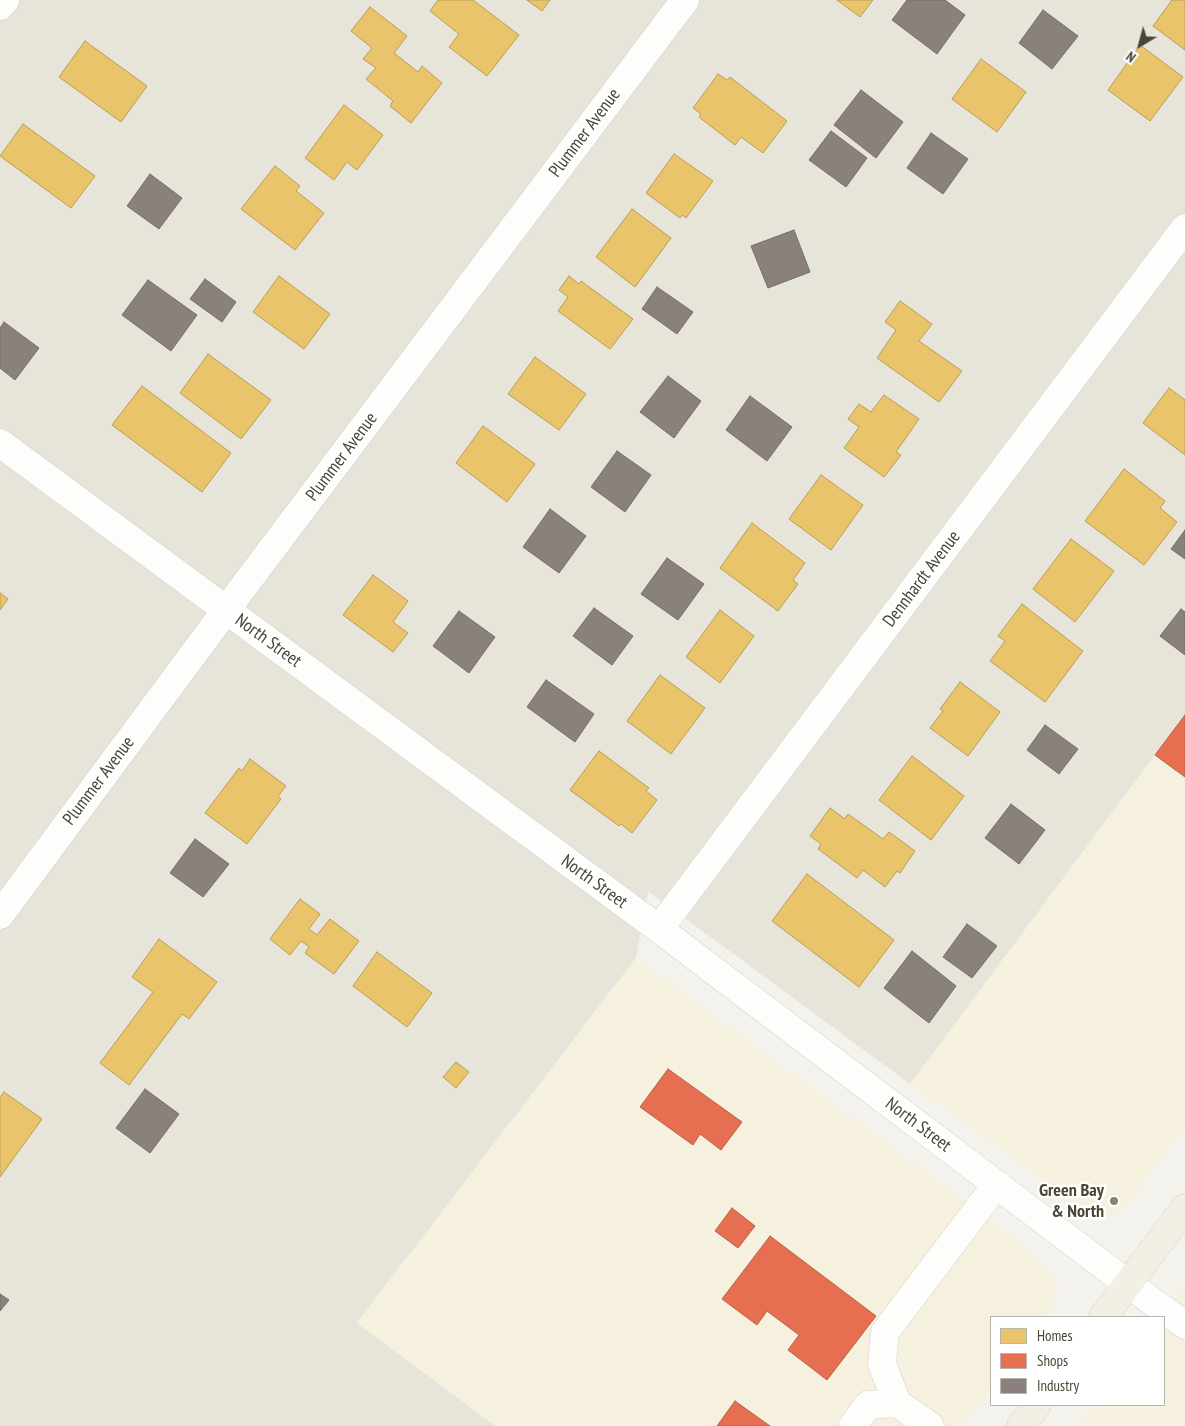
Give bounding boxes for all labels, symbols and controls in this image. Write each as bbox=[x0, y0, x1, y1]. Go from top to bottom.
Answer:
north arrow bbox=[1115, 20, 1165, 70]
text: N bbox=[1123, 48, 1139, 66]
street label: Plummer Avenue bbox=[545, 84, 625, 182]
street label: Plummer Avenue bbox=[302, 408, 382, 506]
street label: Dennhardt Avenue bbox=[879, 527, 965, 631]
street label: North Street bbox=[231, 610, 305, 672]
street label: Plummer Avenue bbox=[59, 732, 139, 830]
street label: North Street bbox=[557, 851, 631, 913]
street label: North Street bbox=[881, 1093, 955, 1157]
place label: Green Bay & North bbox=[1039, 1180, 1104, 1222]
marker: Green Bay & North bbox=[1108, 1195, 1120, 1207]
legend bbox=[990, 1316, 1165, 1406]
text: Homes bbox=[1037, 1326, 1073, 1345]
text: Shops bbox=[1037, 1351, 1068, 1370]
text: Industry bbox=[1037, 1376, 1079, 1395]

